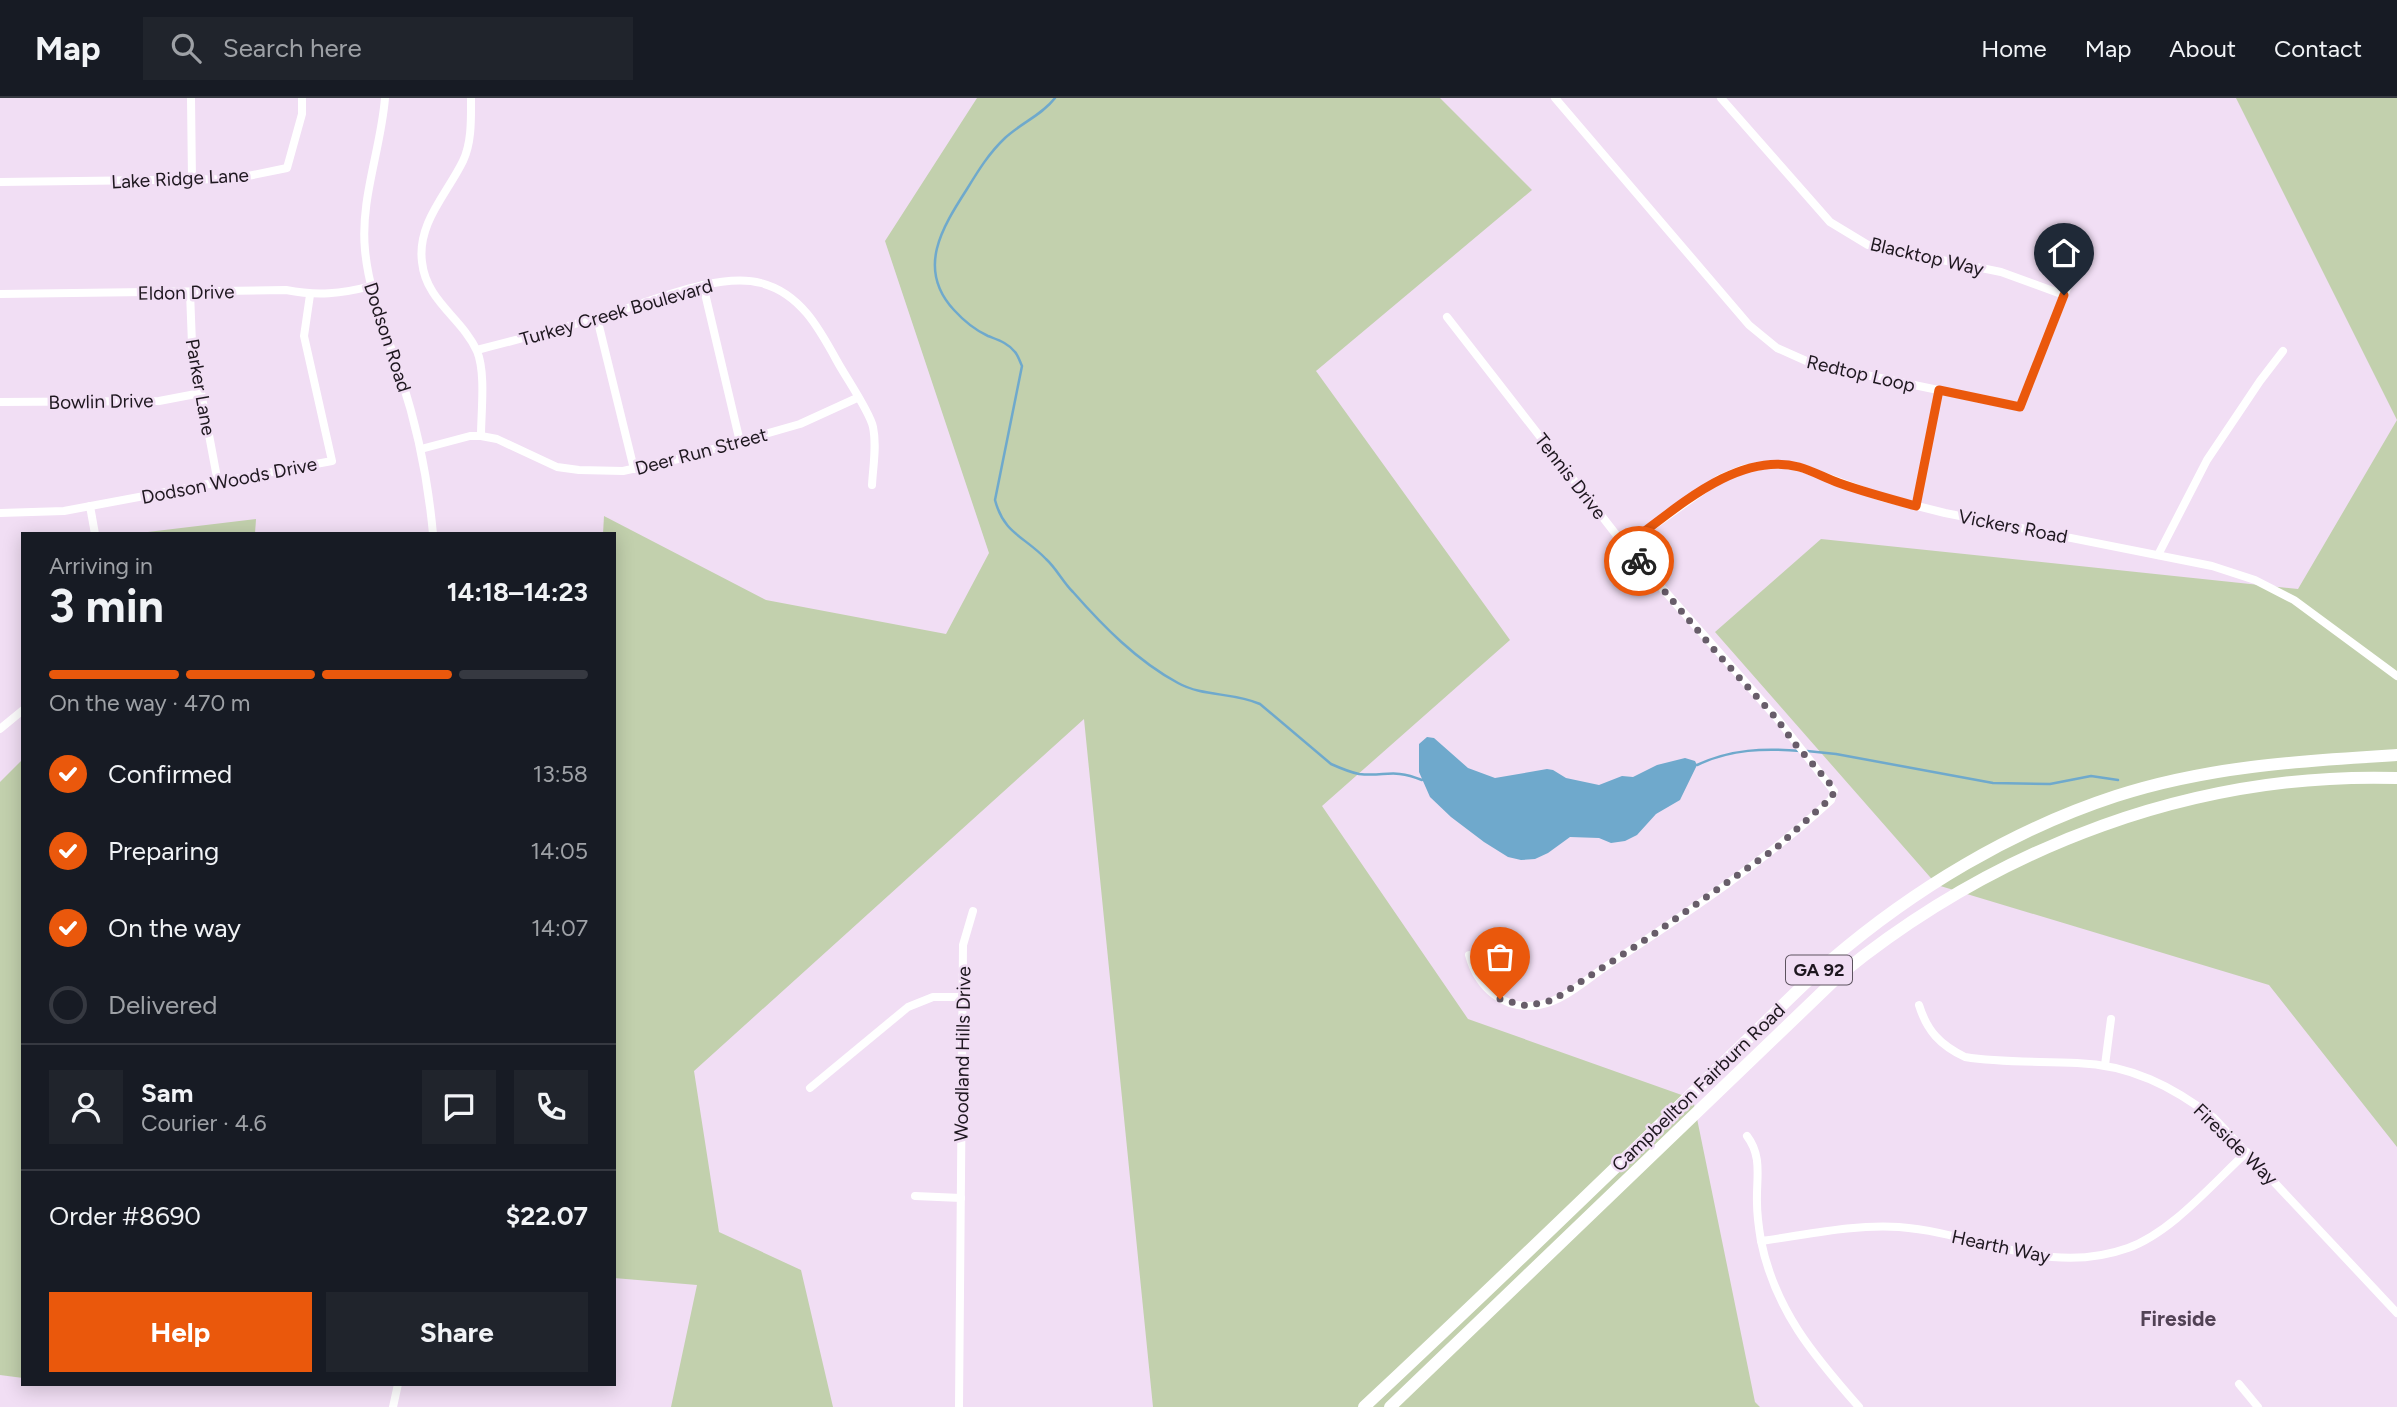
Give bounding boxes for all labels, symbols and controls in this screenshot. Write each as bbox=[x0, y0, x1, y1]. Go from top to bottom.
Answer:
search box bbox=[143, 17, 633, 80]
text: Map bbox=[35, 29, 101, 68]
icon: search bbox=[167, 29, 205, 67]
text: Search here bbox=[223, 32, 362, 64]
text: Home bbox=[1981, 34, 2047, 63]
text: Map bbox=[2085, 34, 2131, 63]
text: About bbox=[2169, 34, 2236, 63]
text: Contact bbox=[2274, 34, 2362, 63]
street label: Lake Ridge Lane bbox=[111, 163, 249, 194]
pin bbox=[2034, 223, 2094, 295]
street label: Blacktop Way bbox=[1868, 232, 1986, 281]
icon: home bbox=[2045, 234, 2083, 272]
street label: Turkey Creek Boulevard bbox=[517, 274, 715, 351]
street label: Dodson Road bbox=[359, 279, 416, 395]
street label: Eldon Drive bbox=[137, 280, 235, 305]
street label: Parker Lane bbox=[181, 337, 220, 437]
street label: Redtop Loop bbox=[1804, 350, 1917, 397]
street label: Bowlin Drive bbox=[48, 389, 154, 414]
street label: Deer Run Street bbox=[633, 423, 770, 480]
street label: Tennis Drive bbox=[1530, 429, 1611, 524]
street label: Dodson Woods Drive bbox=[139, 452, 319, 509]
street label: Vickers Road bbox=[1956, 505, 2070, 548]
courier bbox=[1604, 526, 1674, 596]
icon: bike bbox=[1620, 542, 1658, 580]
text: Arriving in bbox=[49, 552, 153, 580]
text: 14:18–14:23 bbox=[447, 576, 588, 608]
text: 3 min bbox=[49, 578, 164, 634]
text: On the way · 470 m bbox=[49, 689, 250, 717]
icon: check bbox=[49, 755, 87, 793]
text: Confirmed bbox=[108, 758, 232, 790]
text: 13:58 bbox=[533, 760, 588, 788]
icon: check bbox=[49, 832, 87, 870]
text: Preparing bbox=[108, 835, 219, 867]
text: 14:05 bbox=[530, 837, 588, 865]
icon: check bbox=[49, 909, 87, 947]
text: On the way bbox=[108, 912, 241, 944]
text: 14:07 bbox=[531, 914, 588, 942]
pin bbox=[1470, 927, 1530, 999]
icon: bag bbox=[1481, 938, 1519, 976]
road number: GA 92 bbox=[1786, 956, 1852, 984]
street label: Woodland Hills Drive bbox=[949, 966, 976, 1142]
text: Delivered bbox=[108, 989, 217, 1021]
street label: Campbellton Fairburn Road bbox=[1607, 998, 1790, 1176]
button: person bbox=[49, 1070, 123, 1144]
button: chat bbox=[422, 1070, 496, 1144]
button: phone bbox=[514, 1070, 588, 1144]
text: Sam bbox=[141, 1077, 193, 1109]
street label: Fireside Way bbox=[2189, 1099, 2282, 1190]
text: Courier · 4.6 bbox=[141, 1109, 267, 1137]
text: Order #8690 bbox=[49, 1200, 201, 1232]
text: $22.07 bbox=[506, 1200, 588, 1232]
street label: Hearth Way bbox=[1949, 1225, 2052, 1268]
button: Help bbox=[49, 1292, 312, 1372]
button: Share bbox=[326, 1292, 588, 1372]
district label: Fireside bbox=[2140, 1306, 2216, 1331]

